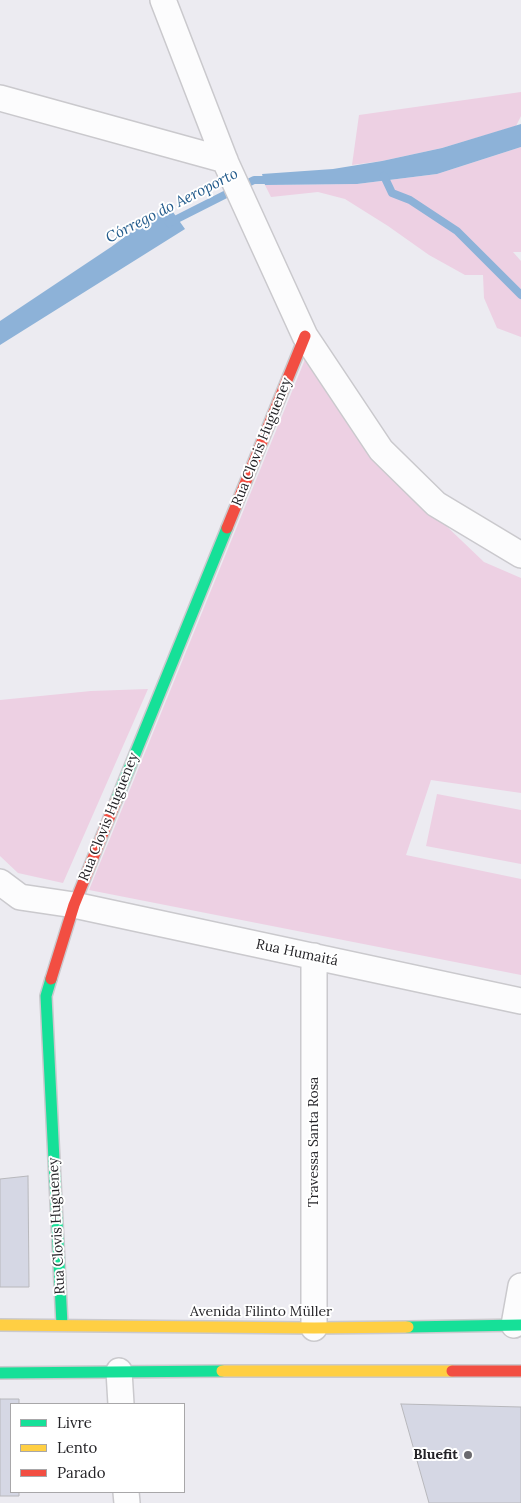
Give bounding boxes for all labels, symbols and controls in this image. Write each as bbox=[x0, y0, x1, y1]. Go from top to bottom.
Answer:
water label: Córrego do Aeroporto bbox=[103, 165, 241, 247]
street label: Rua Clovis Hugueney bbox=[229, 375, 295, 509]
street label: Rua Clovis Hugueney bbox=[76, 750, 142, 884]
street label: Rua Humaitá bbox=[254, 936, 340, 970]
street label: Travessa Santa Rosa bbox=[306, 1077, 322, 1207]
street label: Rua Clovis Hugueney bbox=[45, 1157, 69, 1295]
street label: Avenida Filinto Müller bbox=[190, 1304, 332, 1320]
legend bbox=[10, 1403, 185, 1493]
text: Livre bbox=[57, 1413, 92, 1432]
text: Lento bbox=[57, 1438, 97, 1457]
place label: Bluefit bbox=[413, 1447, 458, 1463]
marker: Bluefit bbox=[462, 1449, 474, 1461]
text: Parado bbox=[57, 1463, 106, 1482]

